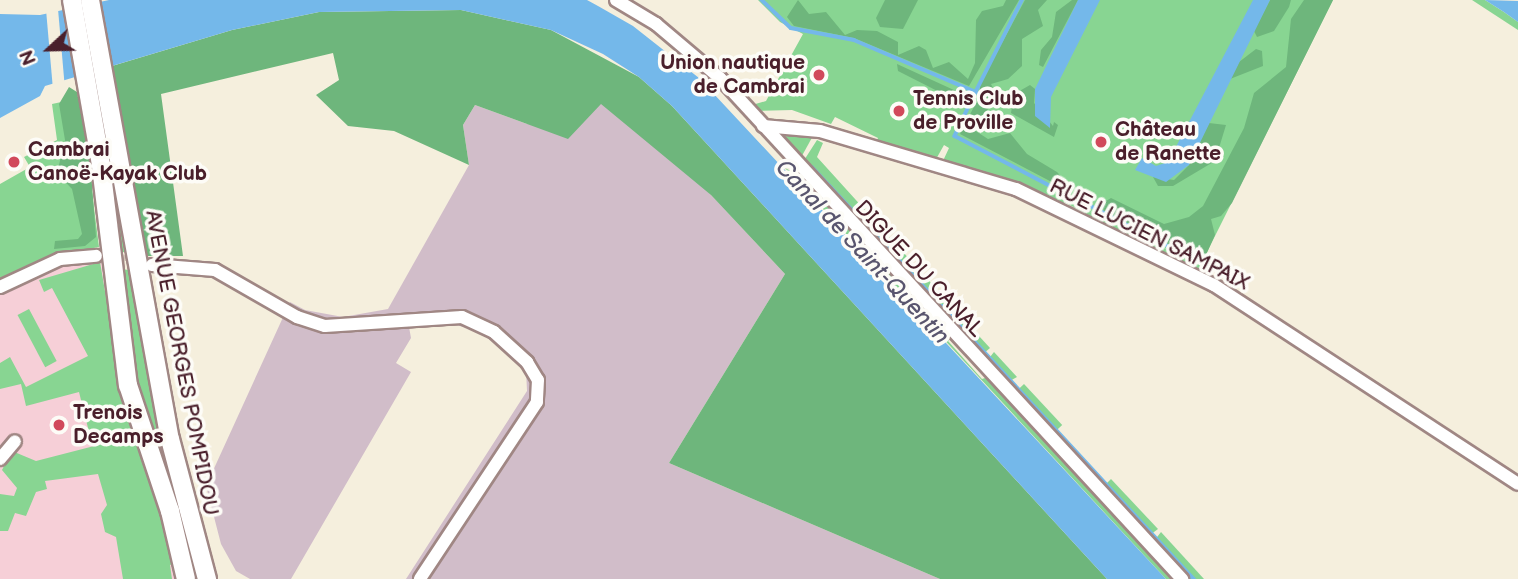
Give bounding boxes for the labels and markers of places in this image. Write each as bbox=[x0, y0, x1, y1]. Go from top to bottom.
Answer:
place label: Union nautique de Cambrai bbox=[660, 50, 805, 100]
marker: Union nautique de Cambrai bbox=[811, 67, 827, 83]
place label: Tennis Club de Proville bbox=[913, 86, 1024, 136]
marker: Tennis Club de Proville bbox=[891, 103, 907, 119]
place label: Château de Ranette bbox=[1115, 117, 1221, 167]
marker: Château de Ranette bbox=[1093, 134, 1109, 150]
place label: Cambrai Canoë-Kayak Club bbox=[28, 137, 207, 187]
marker: Cambrai Canoë-Kayak Club bbox=[6, 154, 22, 170]
place label: Trenois Decamps bbox=[73, 400, 164, 450]
marker: Trenois Decamps bbox=[51, 417, 67, 433]

